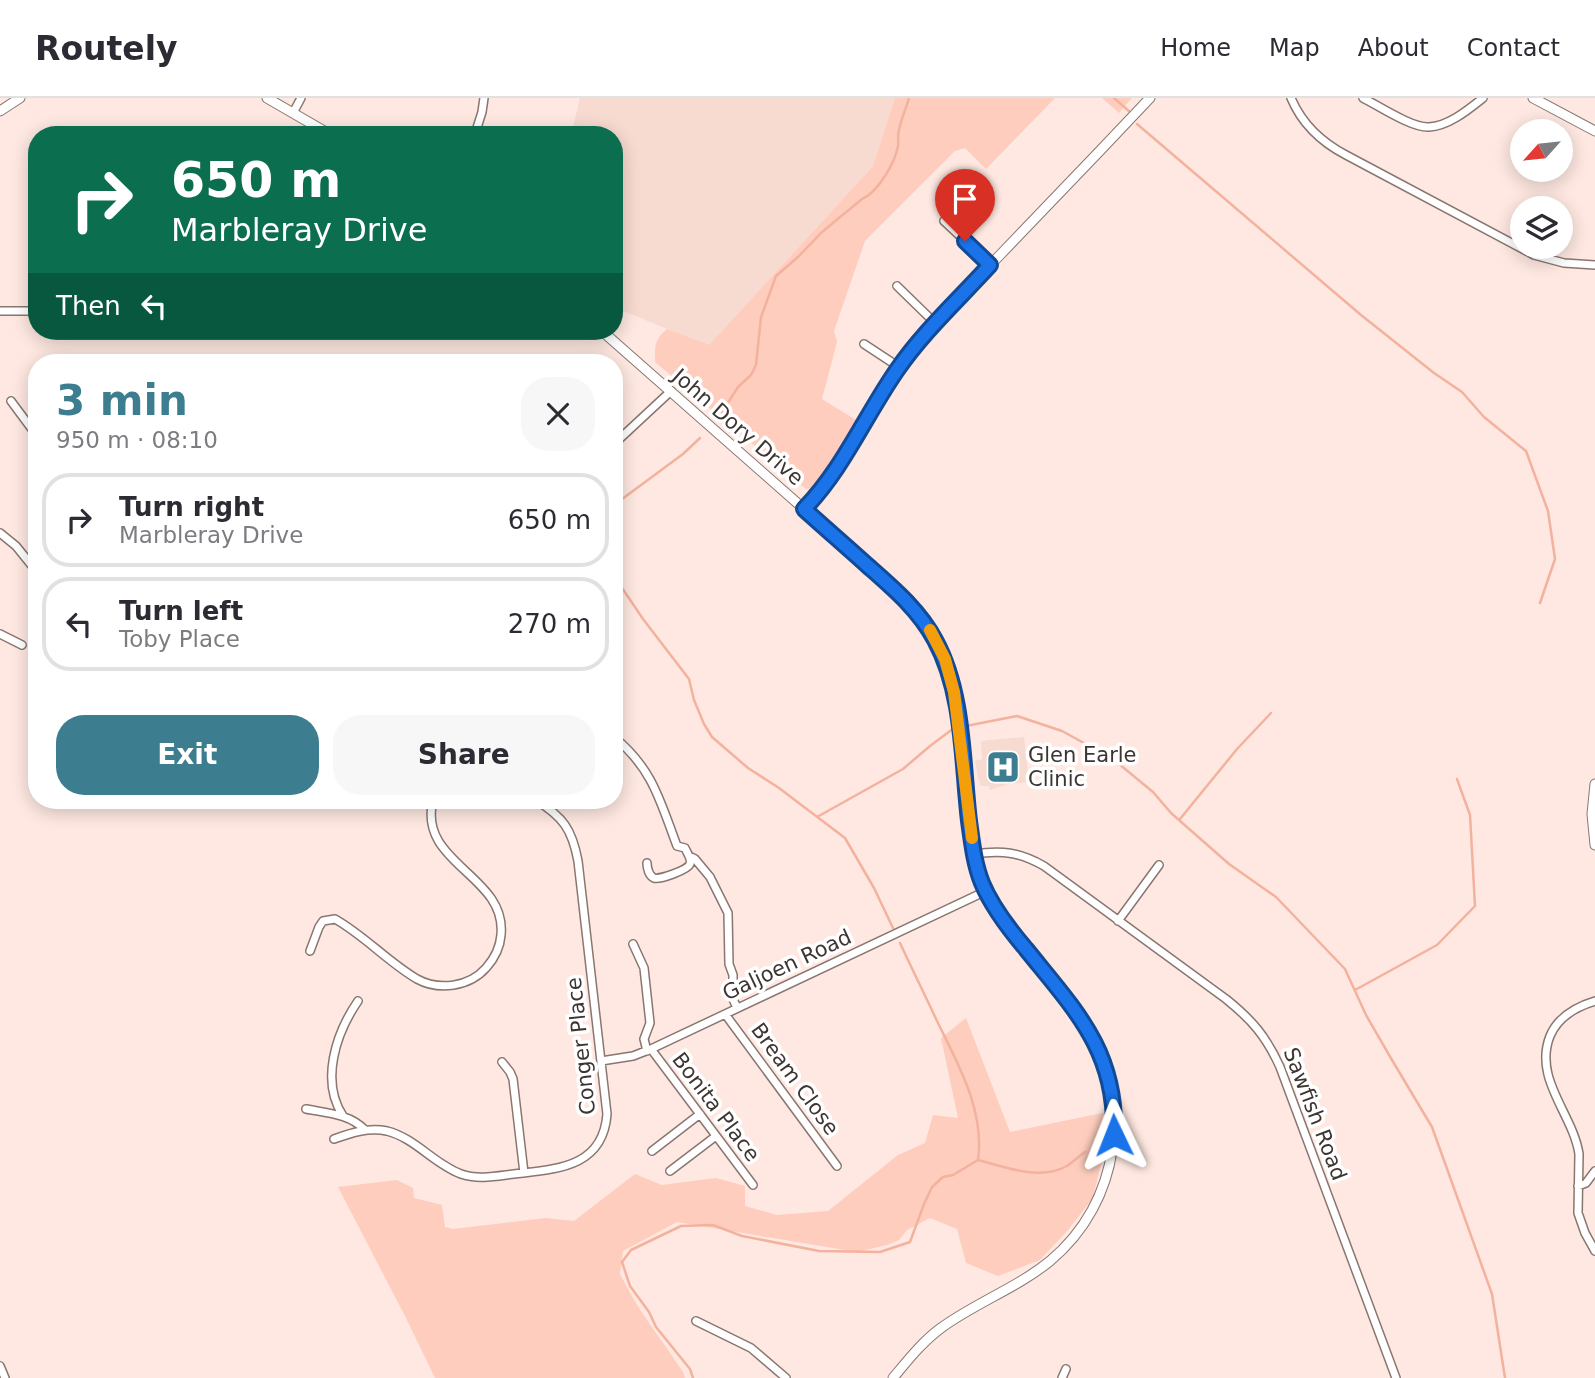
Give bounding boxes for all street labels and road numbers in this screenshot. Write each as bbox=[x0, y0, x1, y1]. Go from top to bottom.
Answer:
street label: John Dory Drive bbox=[666, 362, 808, 490]
street label: Galjoen Road bbox=[719, 925, 855, 1005]
street label: Conger Place bbox=[562, 976, 600, 1116]
street label: Bream Close bbox=[746, 1018, 844, 1140]
street label: Sawfish Road bbox=[1279, 1044, 1351, 1184]
street label: Bonita Place bbox=[667, 1048, 765, 1166]

